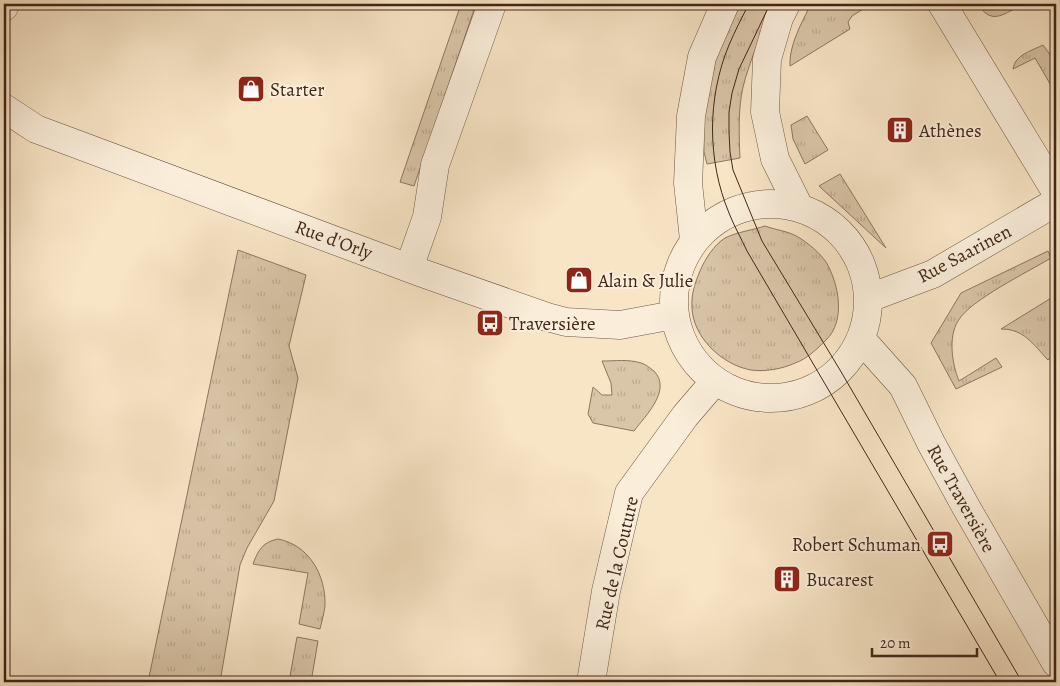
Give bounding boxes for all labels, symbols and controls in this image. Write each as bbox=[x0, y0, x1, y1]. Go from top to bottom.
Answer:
shop icon: Starter bbox=[236, 74, 266, 104]
place label: Starter bbox=[270, 77, 325, 103]
building icon: Athènes bbox=[885, 115, 915, 145]
place label: Athènes bbox=[918, 118, 982, 144]
street label: Rue d'Orly bbox=[291, 214, 376, 266]
street label: Rue Saarinen bbox=[913, 218, 1016, 290]
shop icon: Alain & Julie bbox=[564, 265, 594, 295]
place label: Alain & Julie bbox=[597, 268, 693, 294]
bus stop icon: Traversière bbox=[475, 308, 505, 338]
place label: Traversière bbox=[509, 311, 595, 337]
street label: Rue Traversière bbox=[921, 440, 1002, 557]
street label: Rue de la Couture bbox=[589, 494, 645, 633]
bus stop icon: Robert Schuman bbox=[925, 529, 955, 559]
place label: Robert Schuman bbox=[792, 532, 921, 558]
building icon: Bucarest bbox=[772, 564, 802, 594]
place label: Bucarest bbox=[806, 567, 874, 593]
scale bar bbox=[872, 626, 978, 658]
text: 20 m bbox=[880, 633, 911, 653]

